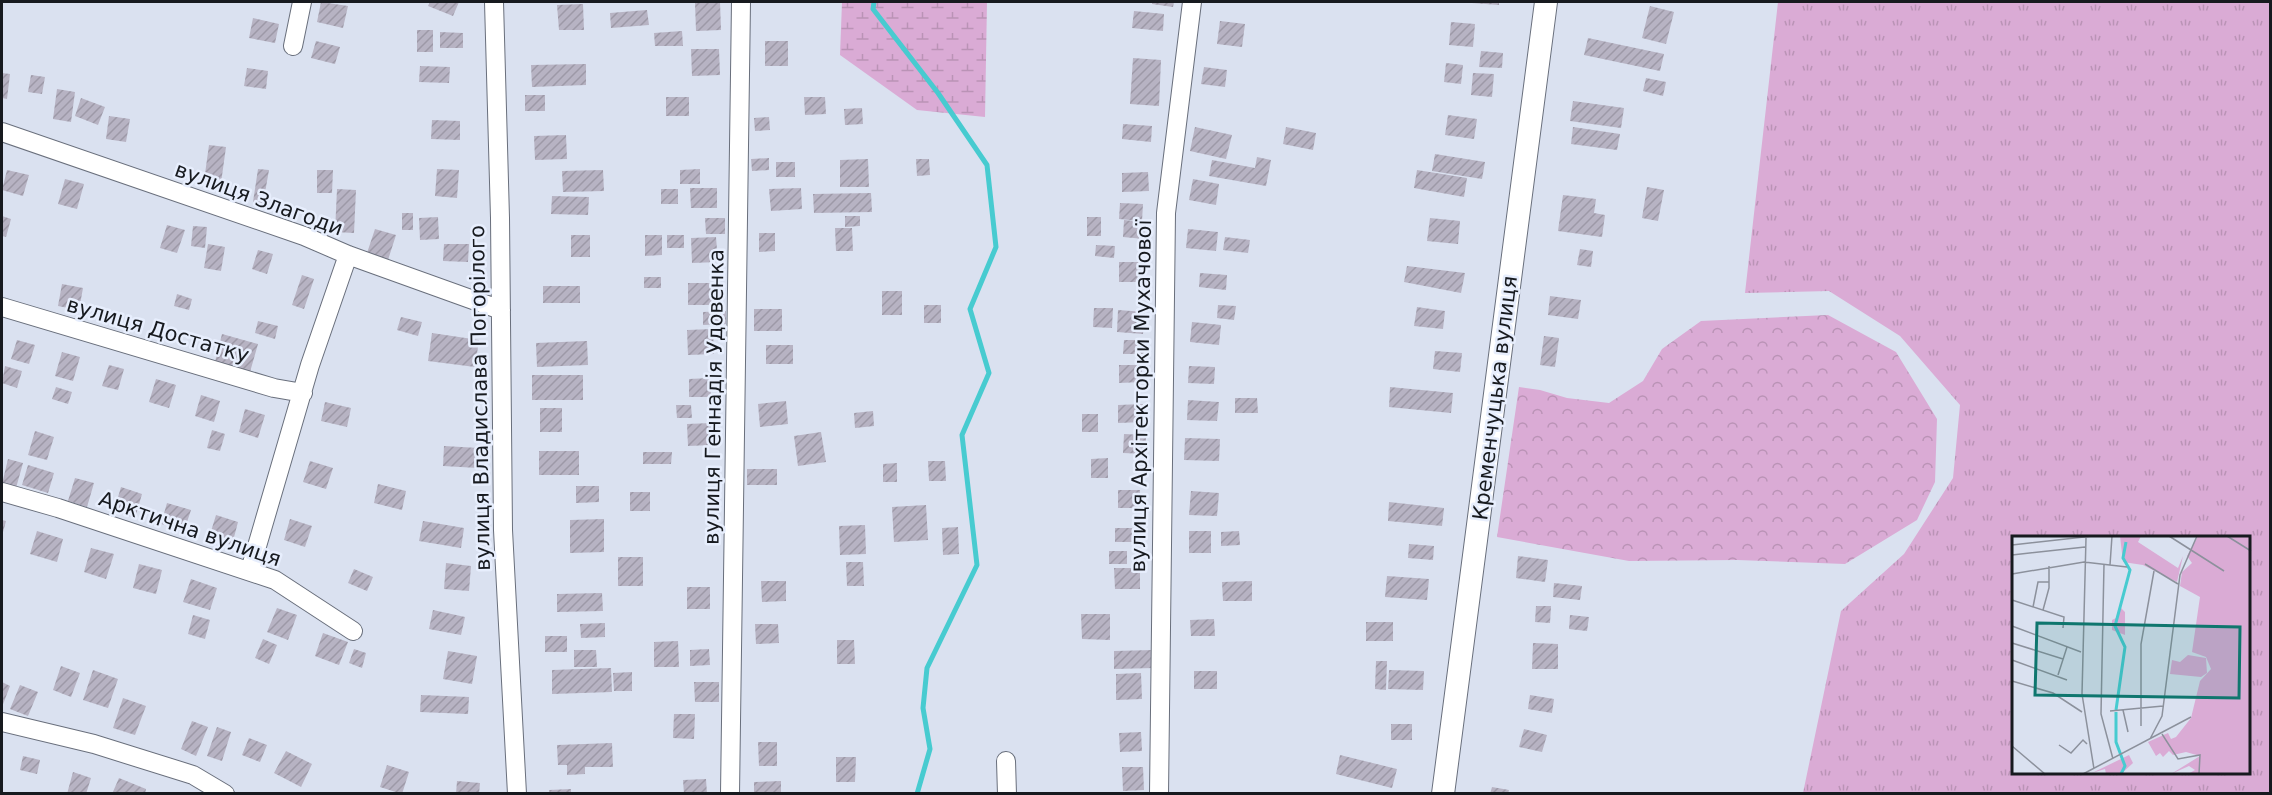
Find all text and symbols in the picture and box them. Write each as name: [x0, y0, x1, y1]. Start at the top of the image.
street label: вулиця Злагоди: [172, 157, 346, 241]
street label: вулиця Архітекторки Мухачової: [1126, 219, 1156, 573]
street label: вулиця Владислава Погорілого: [465, 225, 495, 571]
street label: вулиця Геннадія Удовенка: [699, 249, 729, 545]
street label: Кременчуцька вулиця: [1468, 274, 1522, 522]
street label: вулиця Достатку: [64, 292, 252, 368]
street label: Арктична вулиця: [96, 487, 284, 571]
inset map: [2012, 536, 2251, 774]

